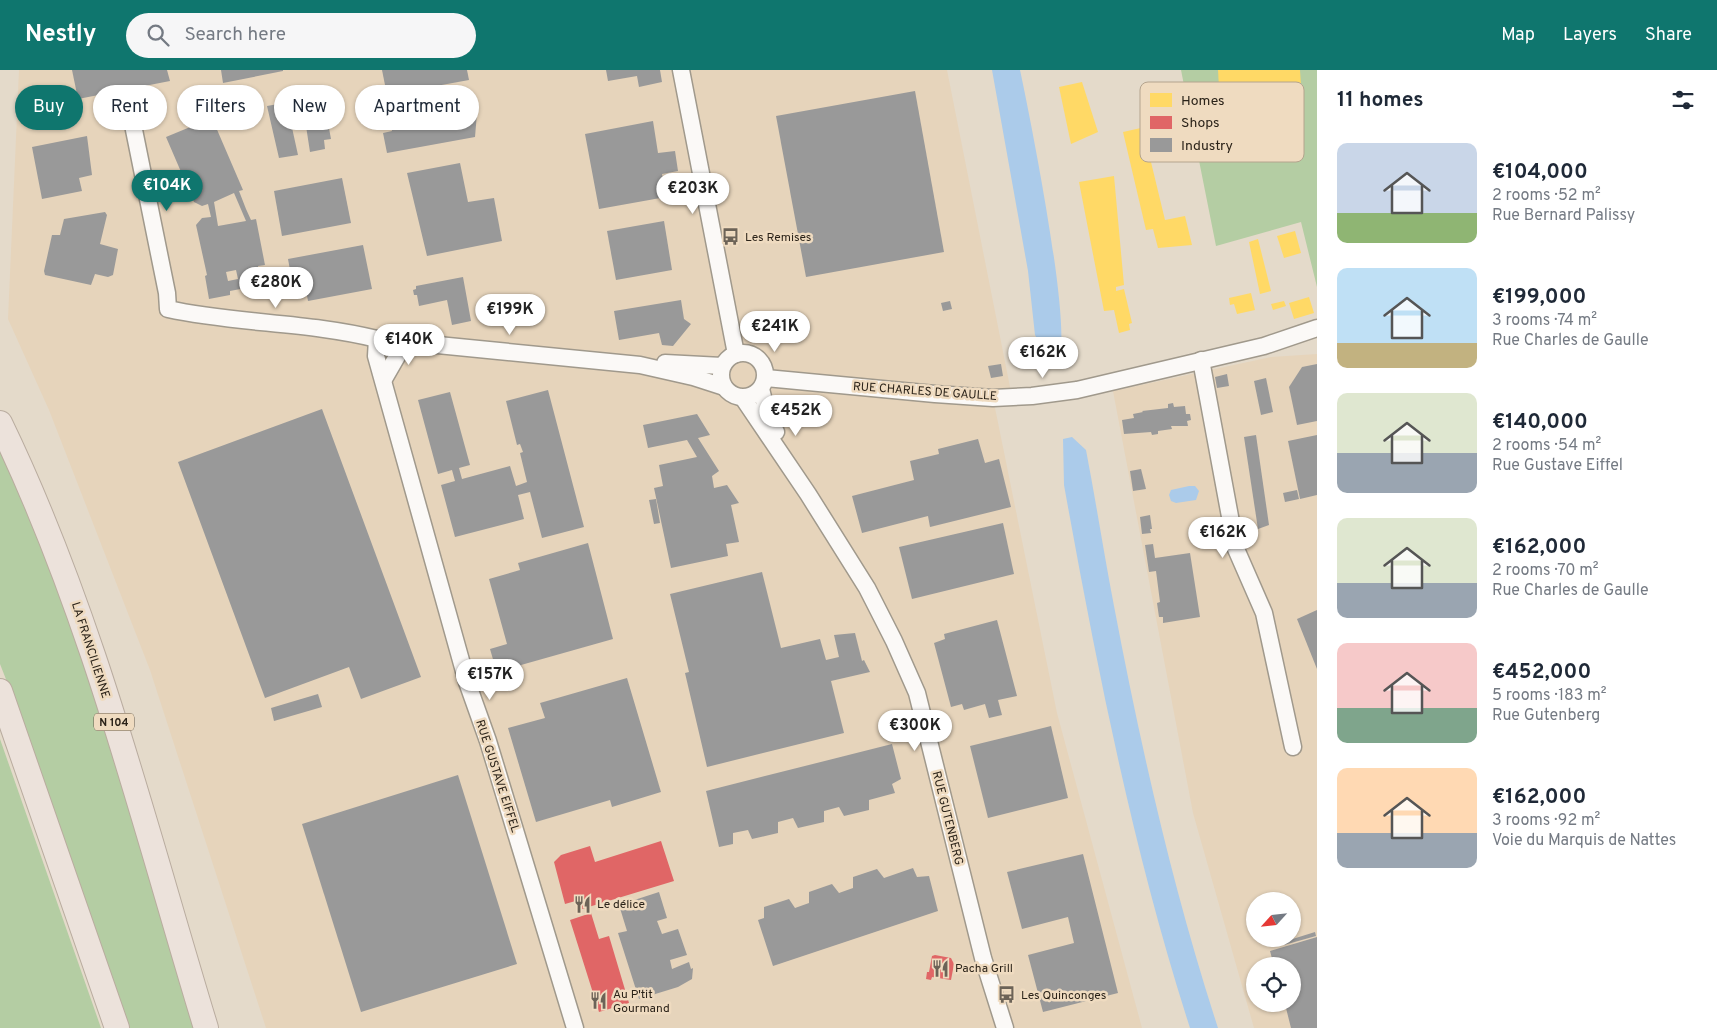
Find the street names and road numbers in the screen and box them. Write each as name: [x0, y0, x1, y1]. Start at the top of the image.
street label: RUE CHARLES DE GAULLE: [852, 379, 997, 405]
street label: LA FRANCILIENNE: [67, 600, 113, 701]
road number: N 104: [94, 714, 134, 730]
street label: RUE GUSTAVE EIFFEL: [471, 718, 523, 835]
street label: RUE GUTENBERG: [928, 770, 966, 867]

